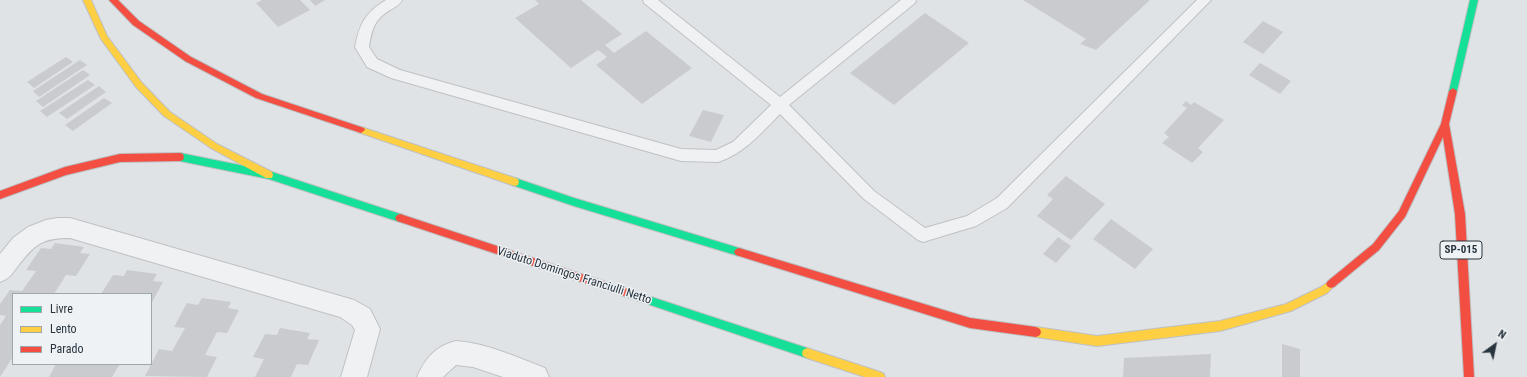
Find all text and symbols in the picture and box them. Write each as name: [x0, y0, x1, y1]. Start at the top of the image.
road number: SP-015: [1440, 241, 1482, 259]
street label: Viaduto Domingos Franciulli Netto: [495, 244, 653, 308]
legend: [12, 293, 152, 365]
text: Livre: [50, 302, 73, 316]
text: Lento: [50, 322, 77, 336]
north arrow: [1475, 325, 1515, 365]
text: N: [1495, 327, 1508, 342]
text: Parado: [50, 342, 83, 356]

